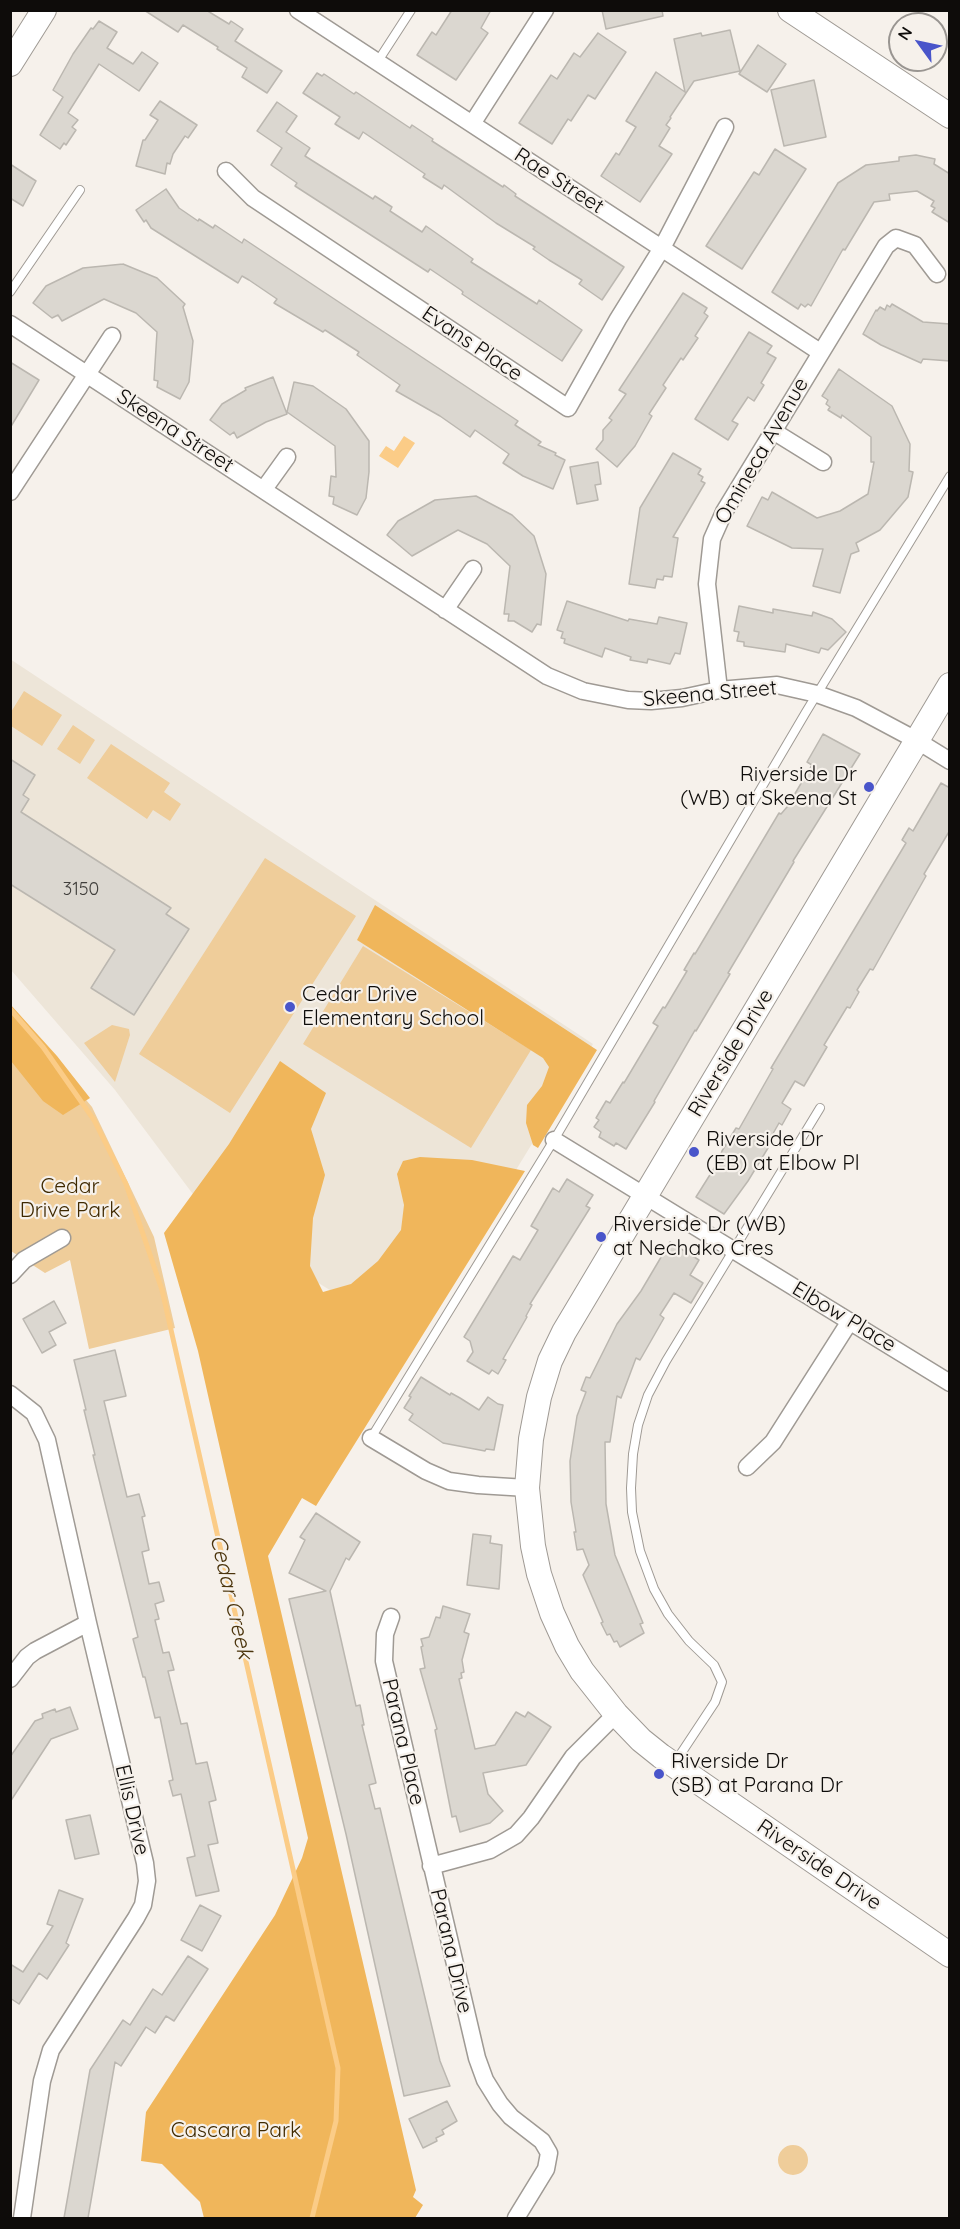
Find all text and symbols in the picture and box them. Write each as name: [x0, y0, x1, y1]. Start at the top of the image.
north arrow: [888, 12, 948, 72]
text: N: [893, 23, 916, 44]
street label: Rae Street: [509, 143, 609, 219]
street label: Evans Place: [417, 301, 527, 387]
street label: Omineca Avenue: [710, 373, 814, 529]
street label: Skeena Street: [112, 384, 238, 478]
street label: Skeena Street: [642, 676, 778, 712]
place label: Riverside Dr (WB) at Skeena St: [680, 762, 857, 812]
marker: Riverside Dr (WB) at Skeena St: [862, 780, 876, 794]
house number: 3150: [63, 879, 99, 901]
place label: Cedar Drive Elementary School: [302, 982, 484, 1032]
street label: Riverside Drive: [683, 984, 779, 1122]
marker: Cedar Drive Elementary School: [283, 1000, 297, 1014]
place label: Riverside Dr (EB) at Elbow Pl: [706, 1127, 860, 1177]
marker: Riverside Dr (EB) at Elbow Pl: [687, 1145, 701, 1159]
park label: Cedar Drive Park: [20, 1174, 120, 1224]
place label: Riverside Dr (WB) at Nechako Cres: [613, 1212, 786, 1262]
marker: Riverside Dr (WB) at Nechako Cres: [594, 1230, 608, 1244]
street label: Elbow Place: [788, 1276, 900, 1358]
water label: Cedar Creek: [204, 1532, 258, 1662]
street label: Parana Place: [376, 1676, 430, 1808]
place label: Riverside Dr (SB) at Parana Dr: [671, 1749, 843, 1799]
street label: Ellis Drive: [109, 1762, 155, 1858]
marker: Riverside Dr (SB) at Parana Dr: [652, 1767, 666, 1781]
street label: Riverside Drive: [752, 1814, 886, 1916]
street label: Parana Drive: [424, 1886, 478, 2016]
park label: Cascara Park: [171, 2118, 301, 2144]

